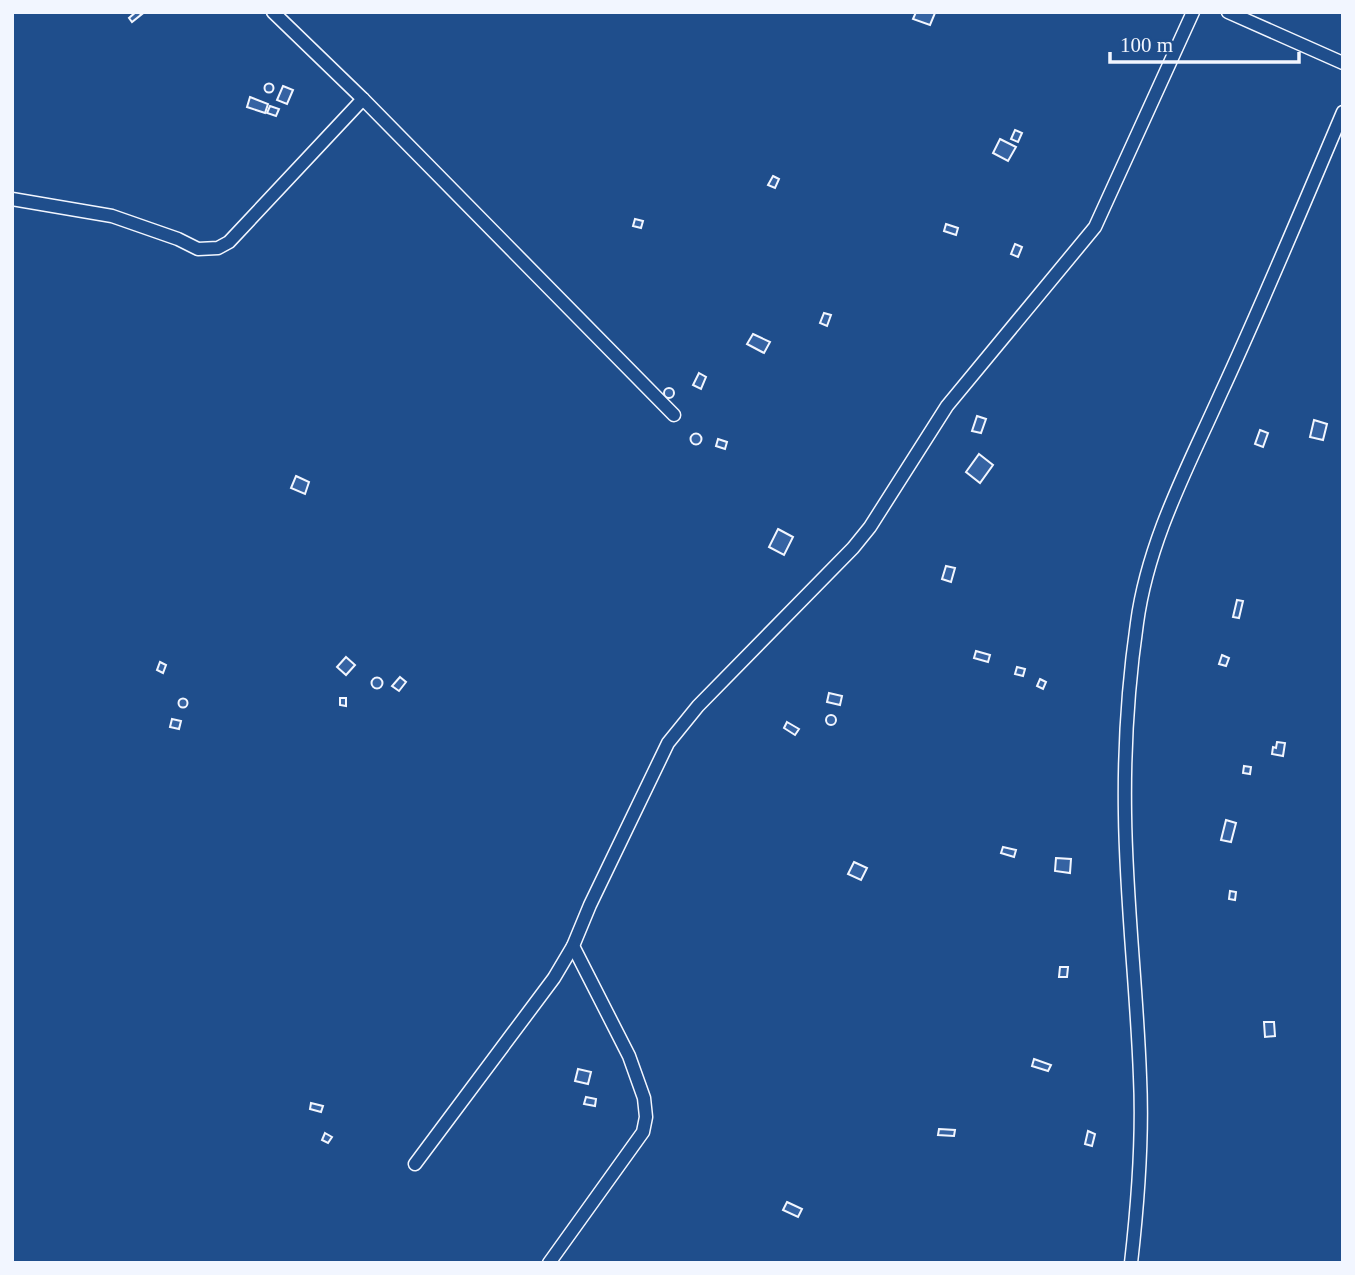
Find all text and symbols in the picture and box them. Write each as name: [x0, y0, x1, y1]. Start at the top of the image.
scale bar: [1110, 21, 1299, 65]
text: 100 m: [1120, 33, 1173, 57]

